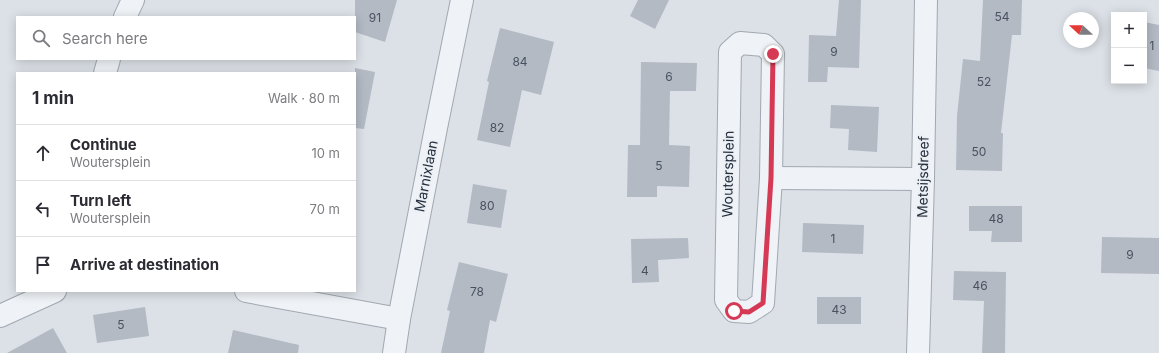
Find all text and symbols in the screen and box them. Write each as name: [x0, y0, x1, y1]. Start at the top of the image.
house number: 54: [994, 9, 1010, 24]
house number: 91: [369, 10, 381, 25]
north arrow: [1063, 12, 1099, 48]
map controls: [1111, 12, 1147, 84]
button: +: [1111, 12, 1147, 48]
search box: [16, 16, 356, 60]
icon: search: [30, 27, 52, 49]
text: Search here: [62, 29, 148, 48]
house number: 1: [1150, 38, 1154, 53]
house number: 9: [830, 44, 838, 59]
route end: [764, 45, 782, 63]
button: −: [1111, 48, 1147, 84]
house number: 84: [512, 54, 528, 69]
house number: 6: [665, 69, 673, 84]
house number: 52: [977, 74, 991, 89]
text: 1 min: [32, 88, 74, 108]
text: Walk · 80 m: [268, 90, 340, 106]
house number: 82: [490, 120, 504, 135]
street label: Woutersplein: [718, 130, 737, 218]
text: Continue: [70, 135, 137, 154]
street label: Metsijsdreef: [913, 136, 932, 218]
street label: Marnixlaan: [410, 139, 441, 213]
icon: ahead: [32, 142, 54, 164]
house number: 50: [972, 144, 986, 159]
text: 10 m: [311, 145, 340, 161]
text: Woutersplein: [70, 154, 151, 170]
house number: 5: [655, 158, 663, 173]
text: Turn left: [70, 191, 131, 210]
icon: left: [32, 198, 54, 220]
house number: 80: [480, 198, 495, 213]
text: 70 m: [310, 201, 340, 217]
text: Woutersplein: [70, 210, 151, 226]
house number: 48: [988, 211, 1004, 226]
house number: 1: [831, 231, 835, 246]
house number: 9: [1126, 247, 1134, 262]
icon: arrive: [32, 254, 54, 276]
text: Arrive at destination: [70, 255, 219, 274]
house number: 4: [641, 263, 649, 278]
house number: 46: [972, 278, 988, 293]
house number: 78: [470, 284, 484, 299]
route start: [725, 302, 743, 320]
house number: 43: [831, 302, 847, 317]
house number: 5: [117, 317, 125, 332]

